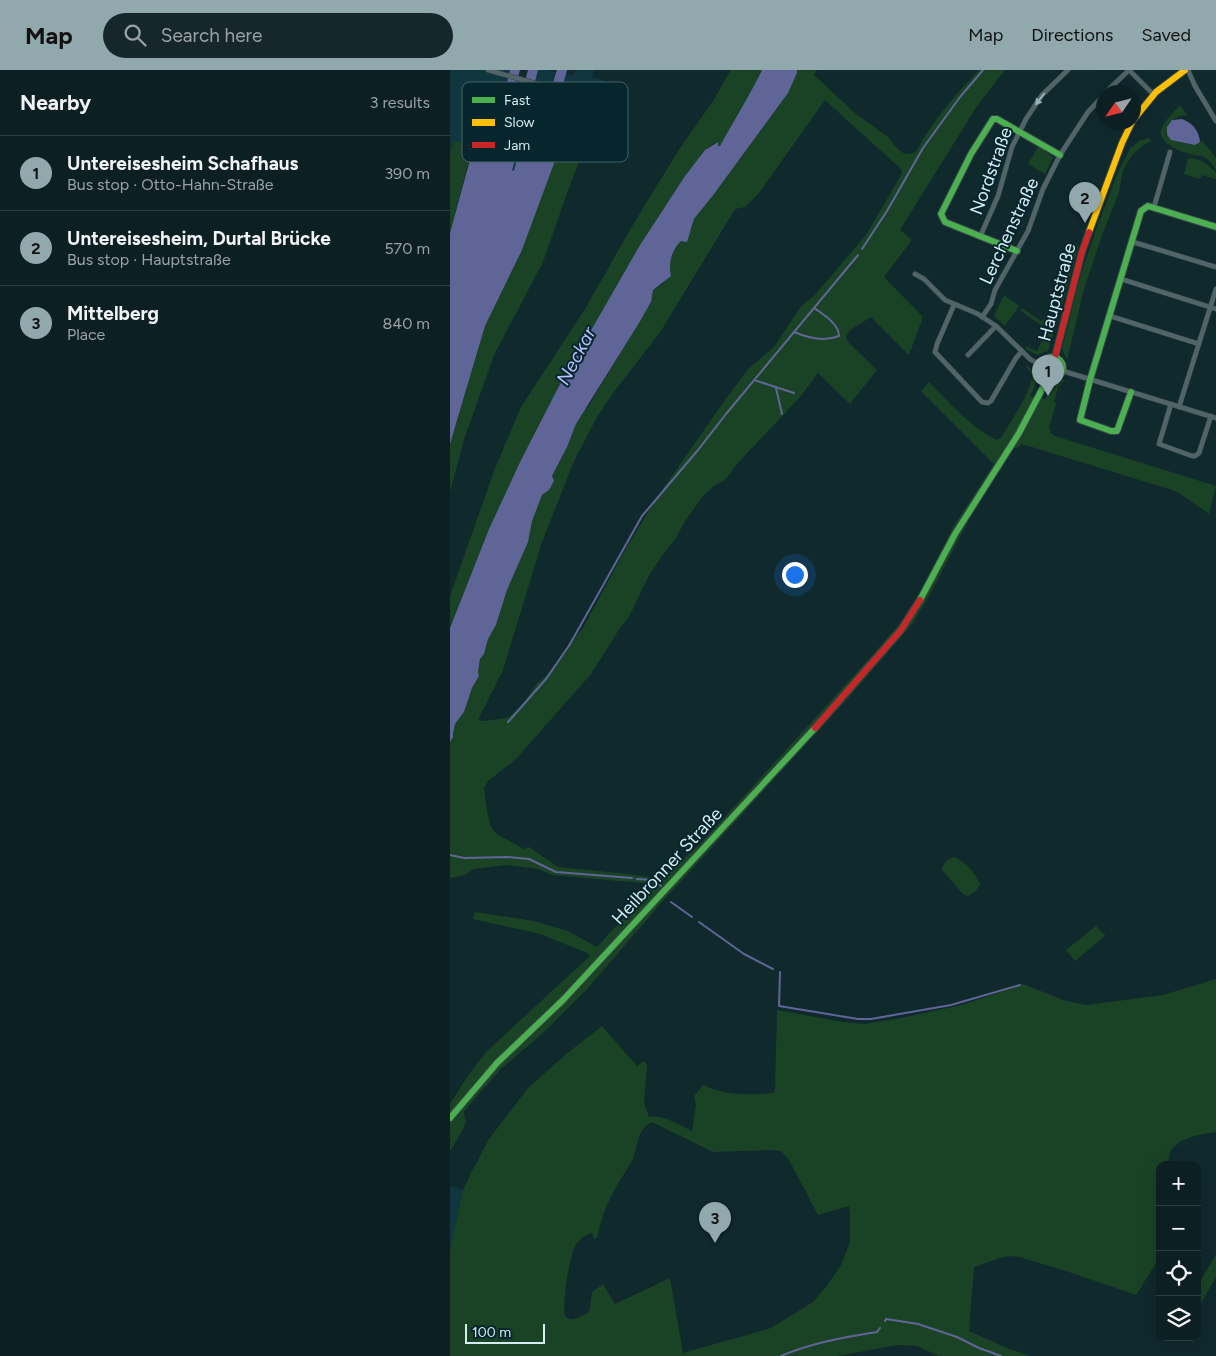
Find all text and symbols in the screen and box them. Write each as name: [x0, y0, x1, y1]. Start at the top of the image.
search box: [103, 13, 453, 58]
text: Map: [25, 21, 73, 50]
icon: search: [121, 21, 149, 49]
text: Search here: [161, 24, 262, 47]
text: Map: [968, 24, 1003, 46]
text: Directions: [1031, 24, 1113, 46]
text: Saved: [1141, 24, 1191, 46]
legend: [462, 82, 628, 162]
north arrow: [1096, 85, 1141, 130]
text: Nearby: [20, 90, 91, 115]
text: Fast: [504, 92, 530, 109]
one-way arrow: [1035, 92, 1046, 105]
text: 3 results: [370, 93, 430, 112]
text: Slow: [504, 114, 535, 131]
street label: Nordstraße: [965, 124, 1017, 218]
text: Jam: [504, 137, 530, 154]
text: Untereisesheim Schafhaus: [67, 152, 298, 175]
text: 1: [33, 164, 39, 183]
text: 390 m: [384, 164, 430, 183]
street label: Lerchenstraße: [975, 174, 1043, 288]
text: Bus stop · Otto-Hahn-Straße: [67, 175, 274, 194]
pin: 2: [1069, 182, 1101, 223]
text: Untereisesheim, Durtal Brücke: [67, 227, 331, 250]
text: 2: [31, 239, 41, 258]
text: 570 m: [384, 239, 430, 258]
street label: Hauptstraße: [1033, 240, 1081, 343]
text: Bus stop · Hauptstraße: [67, 250, 231, 269]
text: Mittelberg: [67, 302, 159, 325]
text: 3: [32, 314, 40, 333]
text: 840 m: [382, 314, 430, 333]
water label: Neckar: [551, 323, 601, 389]
text: Place: [67, 325, 105, 344]
pin: 1: [1032, 355, 1064, 396]
your location: [782, 562, 808, 588]
street label: Heilbronner Straße: [607, 803, 727, 929]
map controls: [1156, 1161, 1201, 1341]
button: +: [1156, 1161, 1201, 1206]
pin: 3: [699, 1202, 731, 1243]
button: −: [1156, 1206, 1201, 1251]
button: locate: [1156, 1251, 1201, 1296]
button: layers: [1156, 1296, 1201, 1341]
scale bar: [465, 1321, 545, 1344]
text: 100 m: [472, 1324, 511, 1341]

